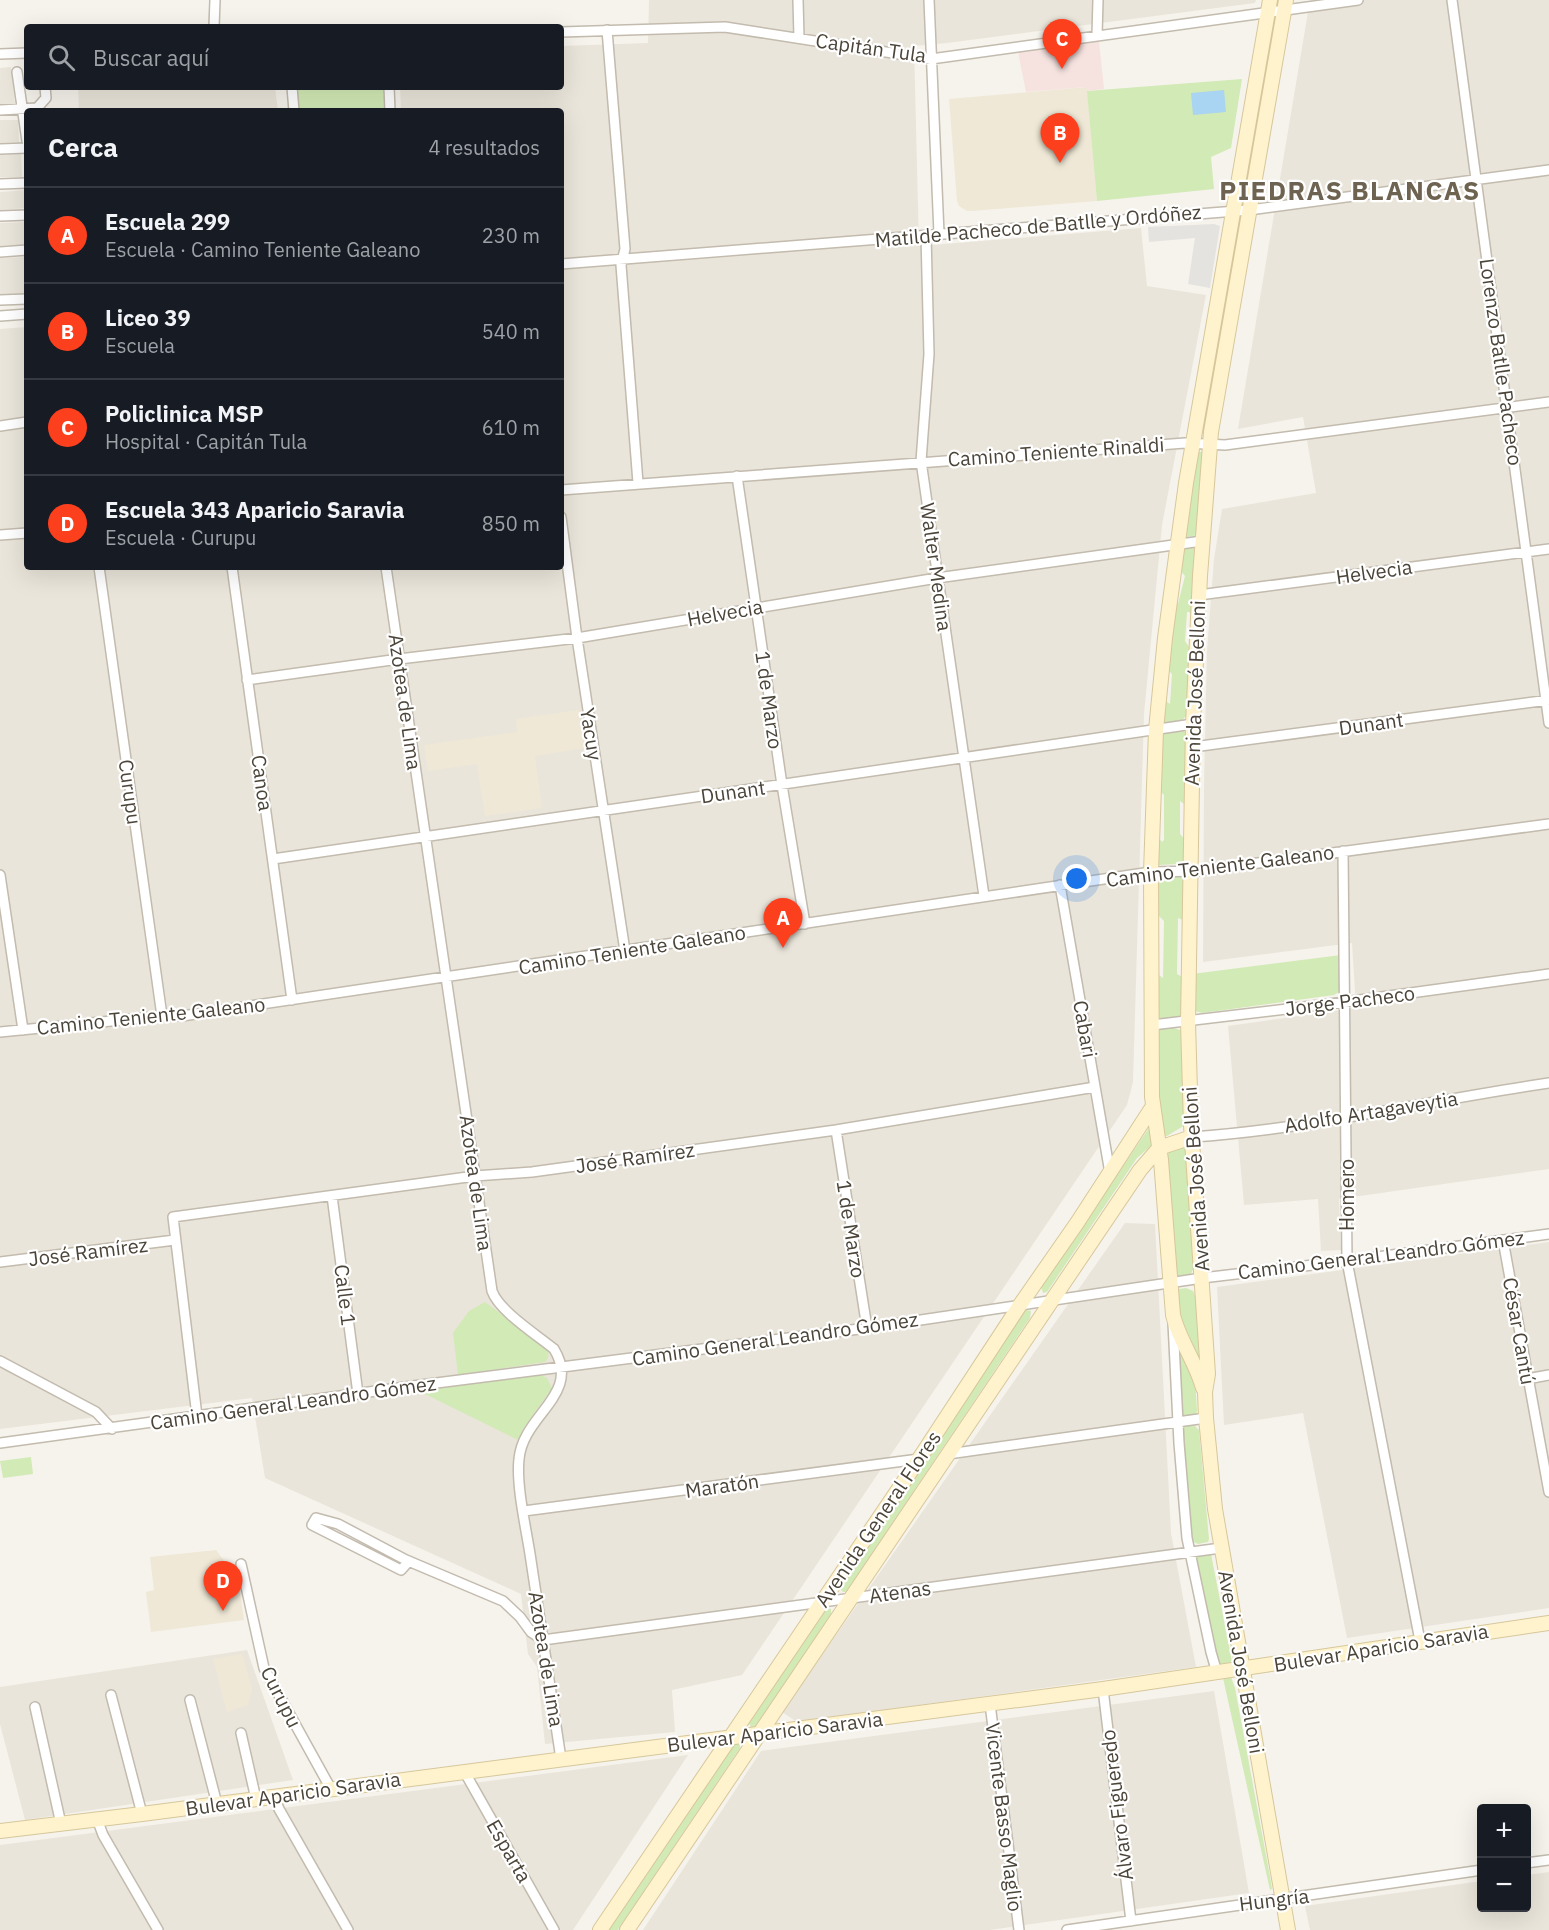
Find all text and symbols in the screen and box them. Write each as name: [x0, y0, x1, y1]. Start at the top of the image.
pin: C: [1042, 20, 1082, 69]
search box: [24, 24, 564, 90]
street label: Capitán Tula: [814, 26, 928, 69]
icon: search: [45, 41, 78, 74]
text: Buscar aquí: [93, 43, 209, 72]
pin: B: [1040, 114, 1080, 163]
text: Cerca: [48, 130, 118, 164]
text: 4 resultados: [428, 134, 540, 161]
district label: PIEDRAS BLANCAS: [1219, 173, 1481, 207]
street label: Matilde Pacheco de Batlle y Ordóñez: [874, 198, 1202, 253]
text: Escuela 299: [105, 207, 230, 236]
text: A: [61, 222, 74, 249]
text: 230 m: [482, 222, 540, 249]
text: Escuela · Camino Teniente Galeano: [105, 236, 420, 263]
street label: Lorenzo Batlle Pacheco: [1474, 257, 1529, 467]
text: Liceo 39: [105, 303, 191, 332]
text: B: [61, 318, 74, 345]
text: 540 m: [482, 318, 540, 345]
text: Escuela: [105, 332, 175, 359]
text: Policlinica MSP: [105, 399, 263, 428]
text: C: [61, 414, 74, 441]
text: 610 m: [482, 414, 540, 441]
text: Hospital · Capitán Tula: [105, 428, 307, 455]
street label: Camino Teniente Rinaldi: [947, 430, 1165, 473]
text: Escuela 343 Aparicio Saravia: [105, 495, 405, 524]
street label: Walter Medina: [914, 501, 959, 633]
text: D: [61, 510, 74, 537]
text: 850 m: [482, 510, 540, 537]
text: Escuela · Curupu: [105, 524, 256, 551]
street label: Helvecia: [1334, 553, 1414, 590]
street label: Helvecia: [685, 592, 765, 632]
street label: Avenida José Belloni: [1178, 600, 1211, 786]
street label: Azotea de Lima: [383, 632, 428, 772]
street label: 1 de Marzo: [749, 649, 790, 751]
street label: Yacuy: [574, 706, 609, 762]
street label: Dunant: [1337, 706, 1405, 741]
street label: Canoa: [245, 753, 280, 813]
street label: Curupu: [113, 758, 148, 826]
street label: Dunant: [699, 774, 767, 809]
street label: Camino Teniente Galeano: [1104, 838, 1336, 893]
your location: [1062, 864, 1091, 893]
pin: A: [764, 898, 802, 948]
street label: Camino Teniente Galeano: [516, 918, 747, 981]
street label: Jorge Pacheco: [1283, 979, 1416, 1022]
street label: Camino Teniente Galeano: [35, 990, 267, 1041]
street label: Cabari: [1067, 998, 1104, 1060]
street label: Adolfo Artagaveytia: [1282, 1084, 1460, 1139]
street label: Avenida José Belloni: [1176, 1085, 1215, 1273]
street label: Azotea de Lima: [454, 1113, 499, 1253]
street label: José Ramírez: [574, 1136, 696, 1179]
street label: Homero: [1333, 1159, 1360, 1231]
street label: 1 de Marzo: [830, 1178, 873, 1280]
street label: Camino General Leandro Gómez: [1236, 1224, 1526, 1285]
street label: José Ramírez: [27, 1231, 149, 1272]
street label: Calle 1: [328, 1263, 363, 1327]
street label: César Cantú: [1497, 1275, 1542, 1387]
street label: Camino General Leandro Gómez: [630, 1305, 920, 1372]
street label: Camino General Leandro Gómez: [148, 1369, 438, 1436]
street label: Avenida General Flores: [808, 1425, 947, 1612]
street label: Maratón: [683, 1467, 761, 1504]
pin: D: [204, 1562, 242, 1611]
street label: Avenida José Belloni: [1212, 1568, 1271, 1756]
street label: Atenas: [867, 1574, 933, 1609]
street label: Azotea de Lima: [522, 1589, 571, 1729]
street label: Bulevar Aparicio Saravia: [1272, 1617, 1491, 1678]
street label: Curupu: [255, 1661, 308, 1732]
street label: Bulevar Aparicio Saravia: [666, 1705, 885, 1758]
street label: Vicente Basso Maglio: [980, 1721, 1029, 1913]
street label: Álvaro Figueredo: [1094, 1728, 1139, 1882]
street label: Bulevar Aparicio Saravia: [184, 1765, 403, 1822]
map controls: [1477, 1804, 1531, 1912]
button: +: [1477, 1804, 1531, 1858]
street label: Esparta: [481, 1814, 538, 1888]
button: −: [1477, 1858, 1531, 1912]
street label: Hungría: [1237, 1882, 1311, 1917]

